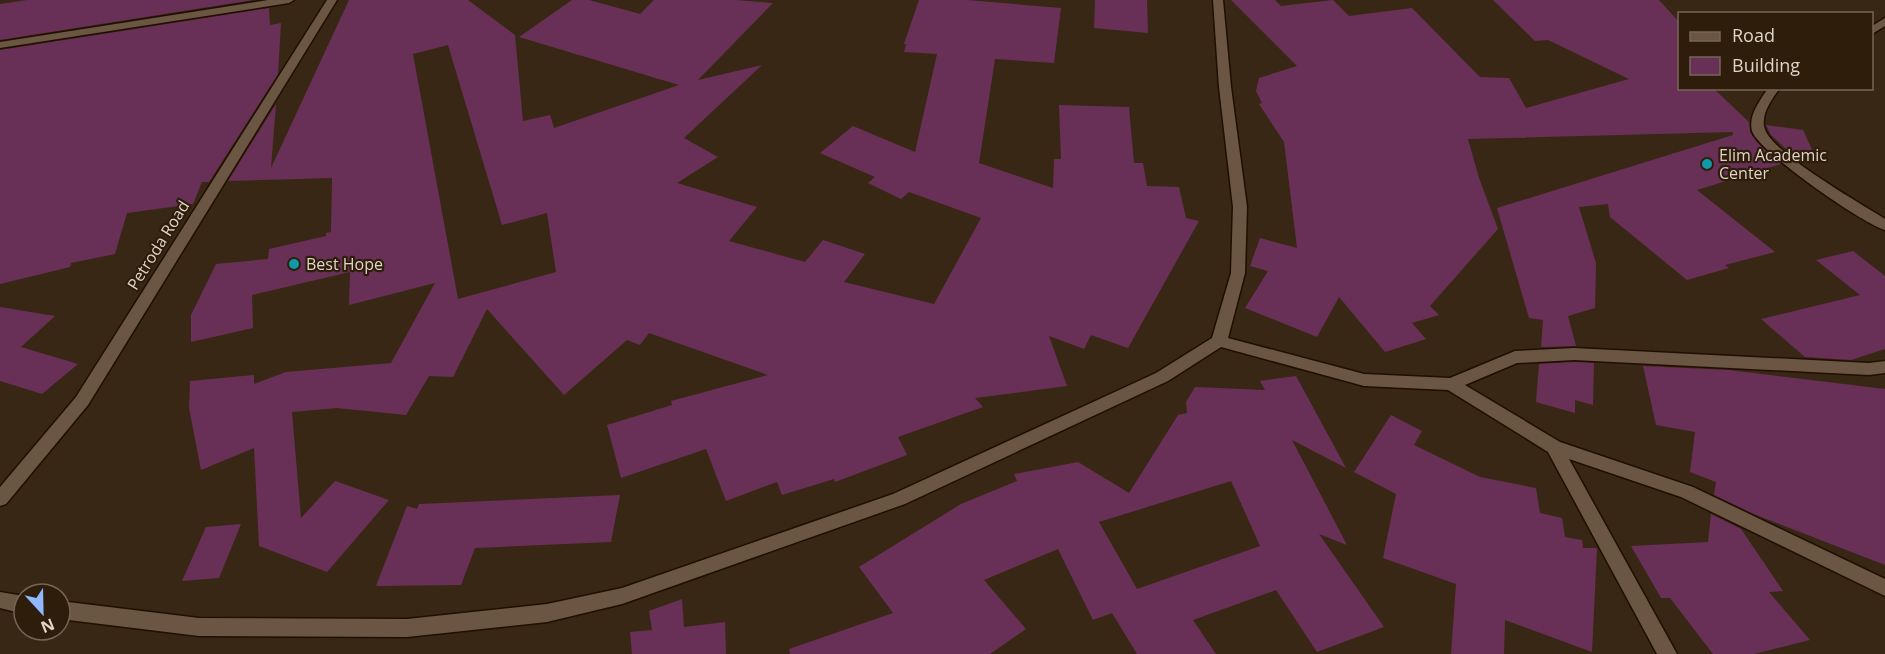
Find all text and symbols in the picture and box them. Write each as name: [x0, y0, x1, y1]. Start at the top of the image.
legend: [1678, 12, 1873, 90]
text: Road: [1732, 23, 1775, 47]
text: Building: [1732, 53, 1800, 77]
place label: Elim Academic Center: [1719, 144, 1827, 184]
marker: Elim Academic Center: [1700, 157, 1714, 171]
street label: Petroda Road: [122, 196, 194, 294]
place label: Best Hope: [306, 253, 383, 275]
marker: Best Hope: [287, 257, 301, 271]
north arrow: [12, 582, 72, 642]
text: N: [37, 613, 58, 639]

